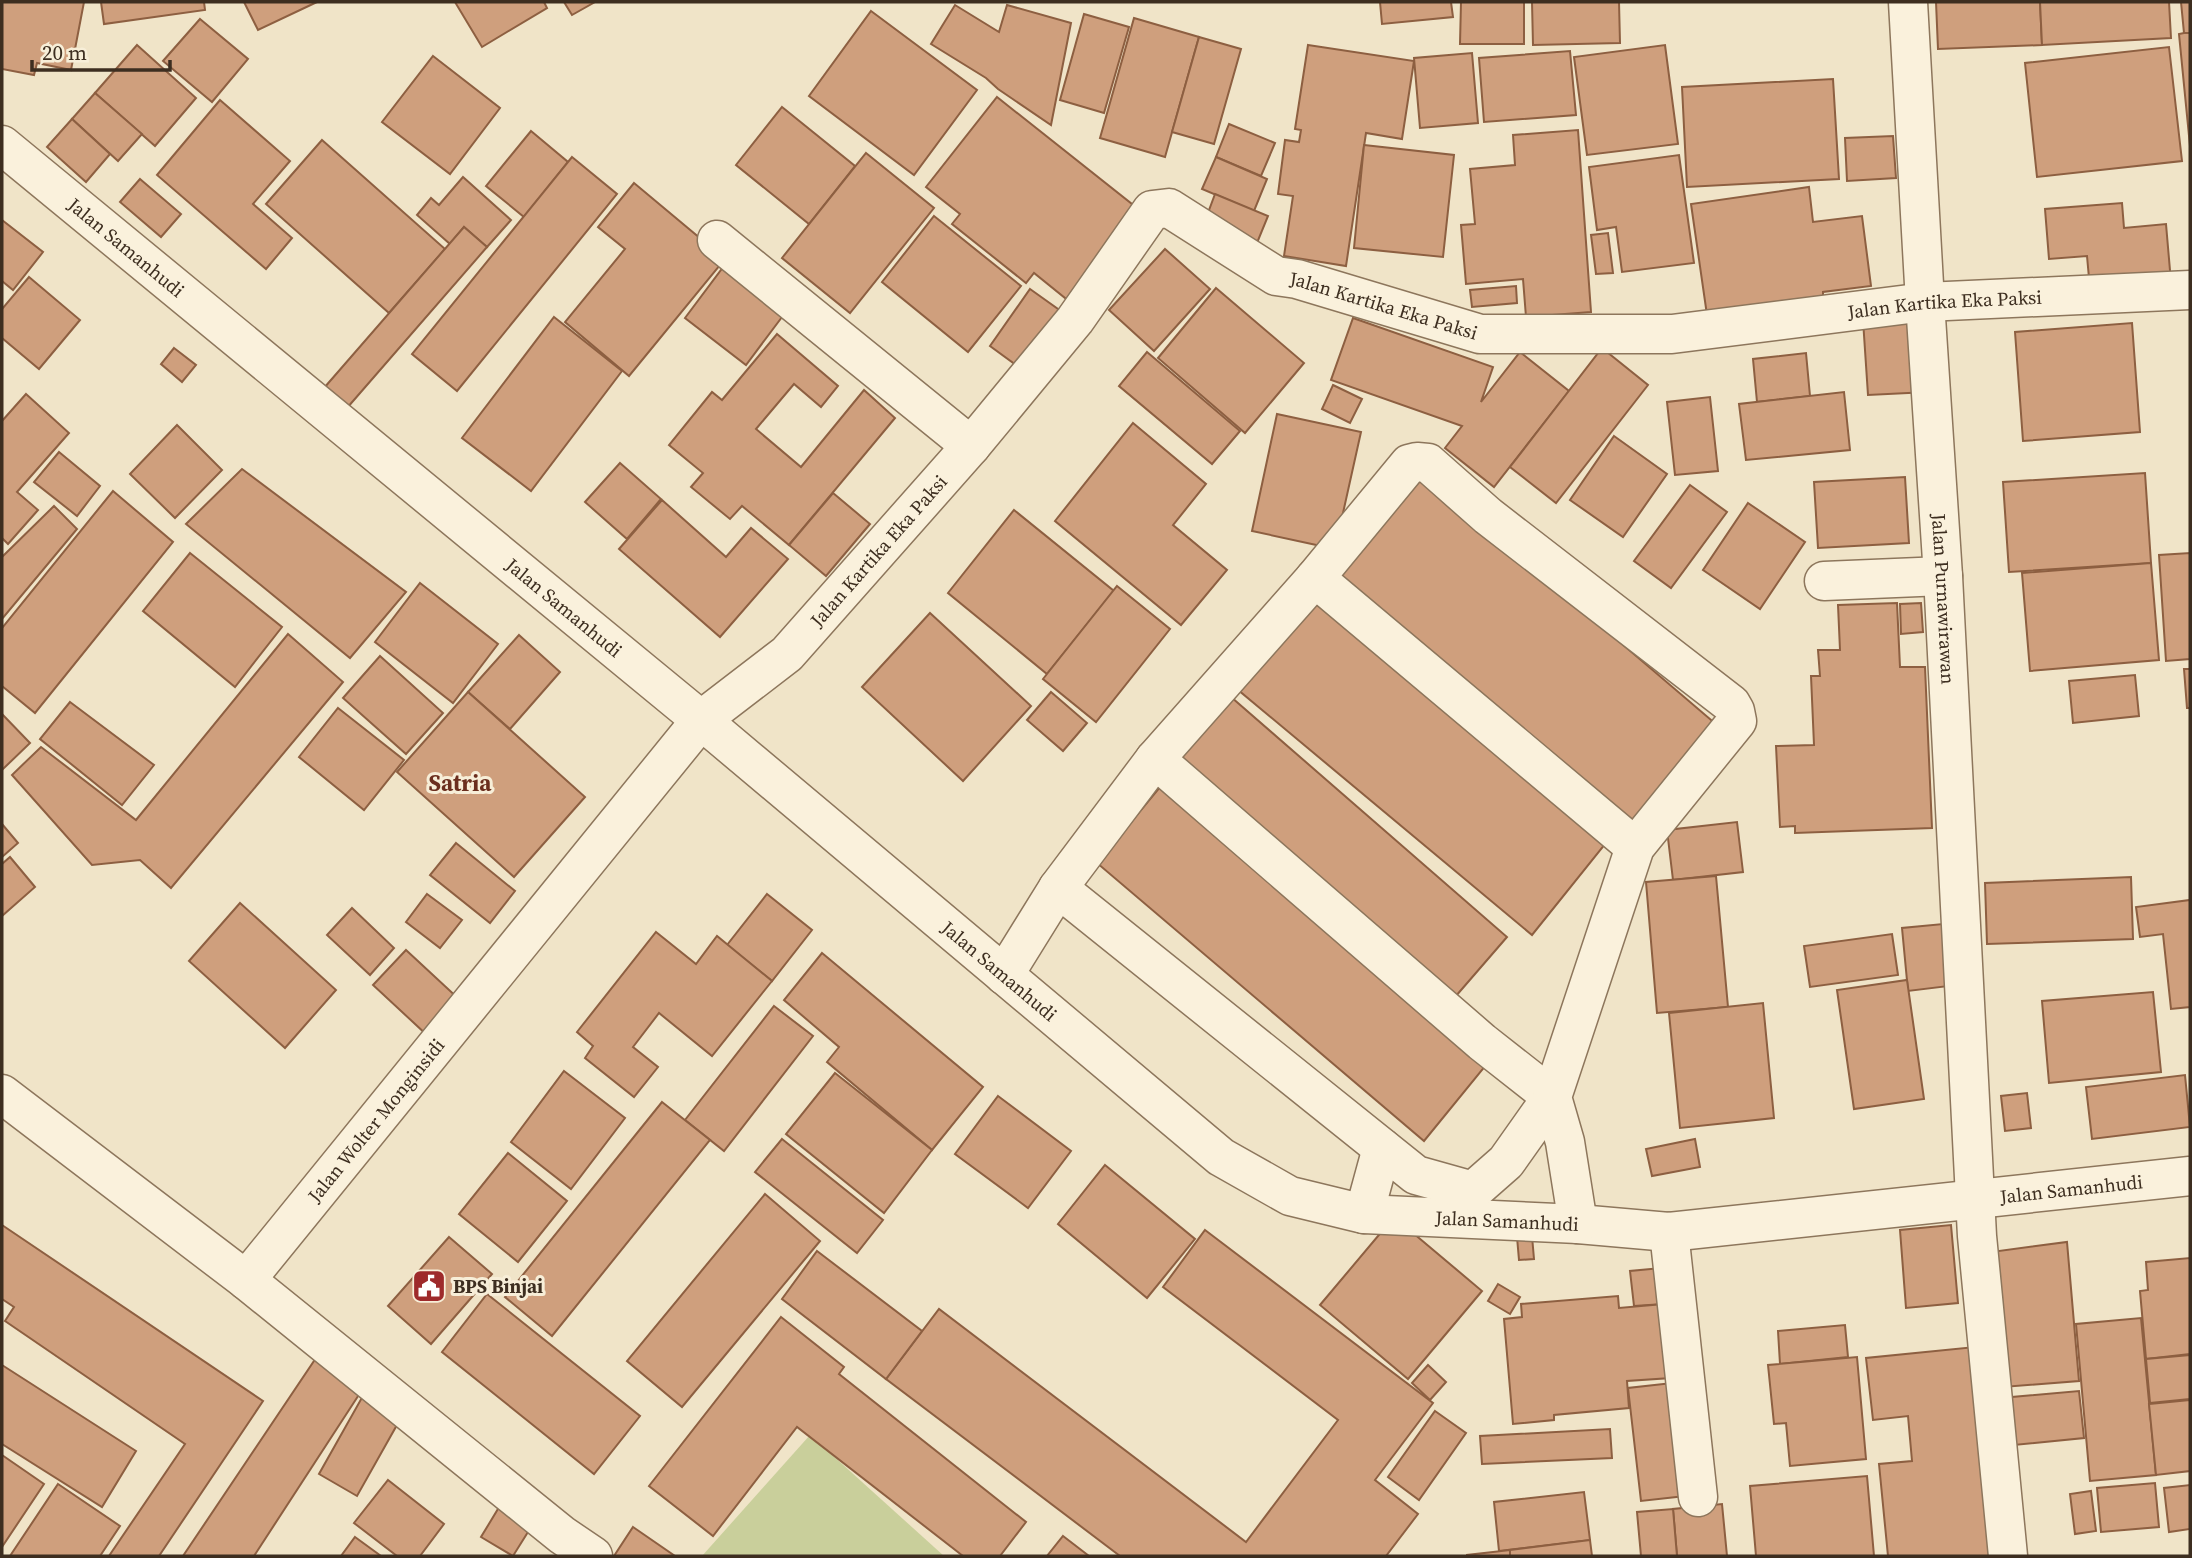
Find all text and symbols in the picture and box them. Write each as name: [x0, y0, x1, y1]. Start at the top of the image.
scale bar: [32, 28, 170, 72]
text: 20 m: [42, 38, 87, 67]
street label: Jalan Samanhudi: [62, 191, 190, 303]
street label: Jalan Kartika Eka Paksi: [1287, 265, 1481, 346]
street label: Jalan Kartika Eka Paksi: [1845, 284, 2043, 325]
street label: Jalan Kartika Eka Paksi: [803, 469, 953, 633]
street label: Jalan Purnawirawan: [1926, 512, 1962, 685]
street label: Jalan Samanhudi: [500, 551, 628, 663]
district label: Satria: [428, 767, 492, 799]
street label: Jalan Samanhudi: [935, 914, 1063, 1027]
street label: Jalan Wolter Monginsidi: [301, 1032, 451, 1208]
street label: Jalan Samanhudi: [1998, 1168, 2144, 1209]
street label: Jalan Samanhudi: [1434, 1204, 1580, 1237]
public building icon: BPS Binjai: [410, 1267, 448, 1305]
place label: BPS Binjai: [453, 1273, 543, 1299]

